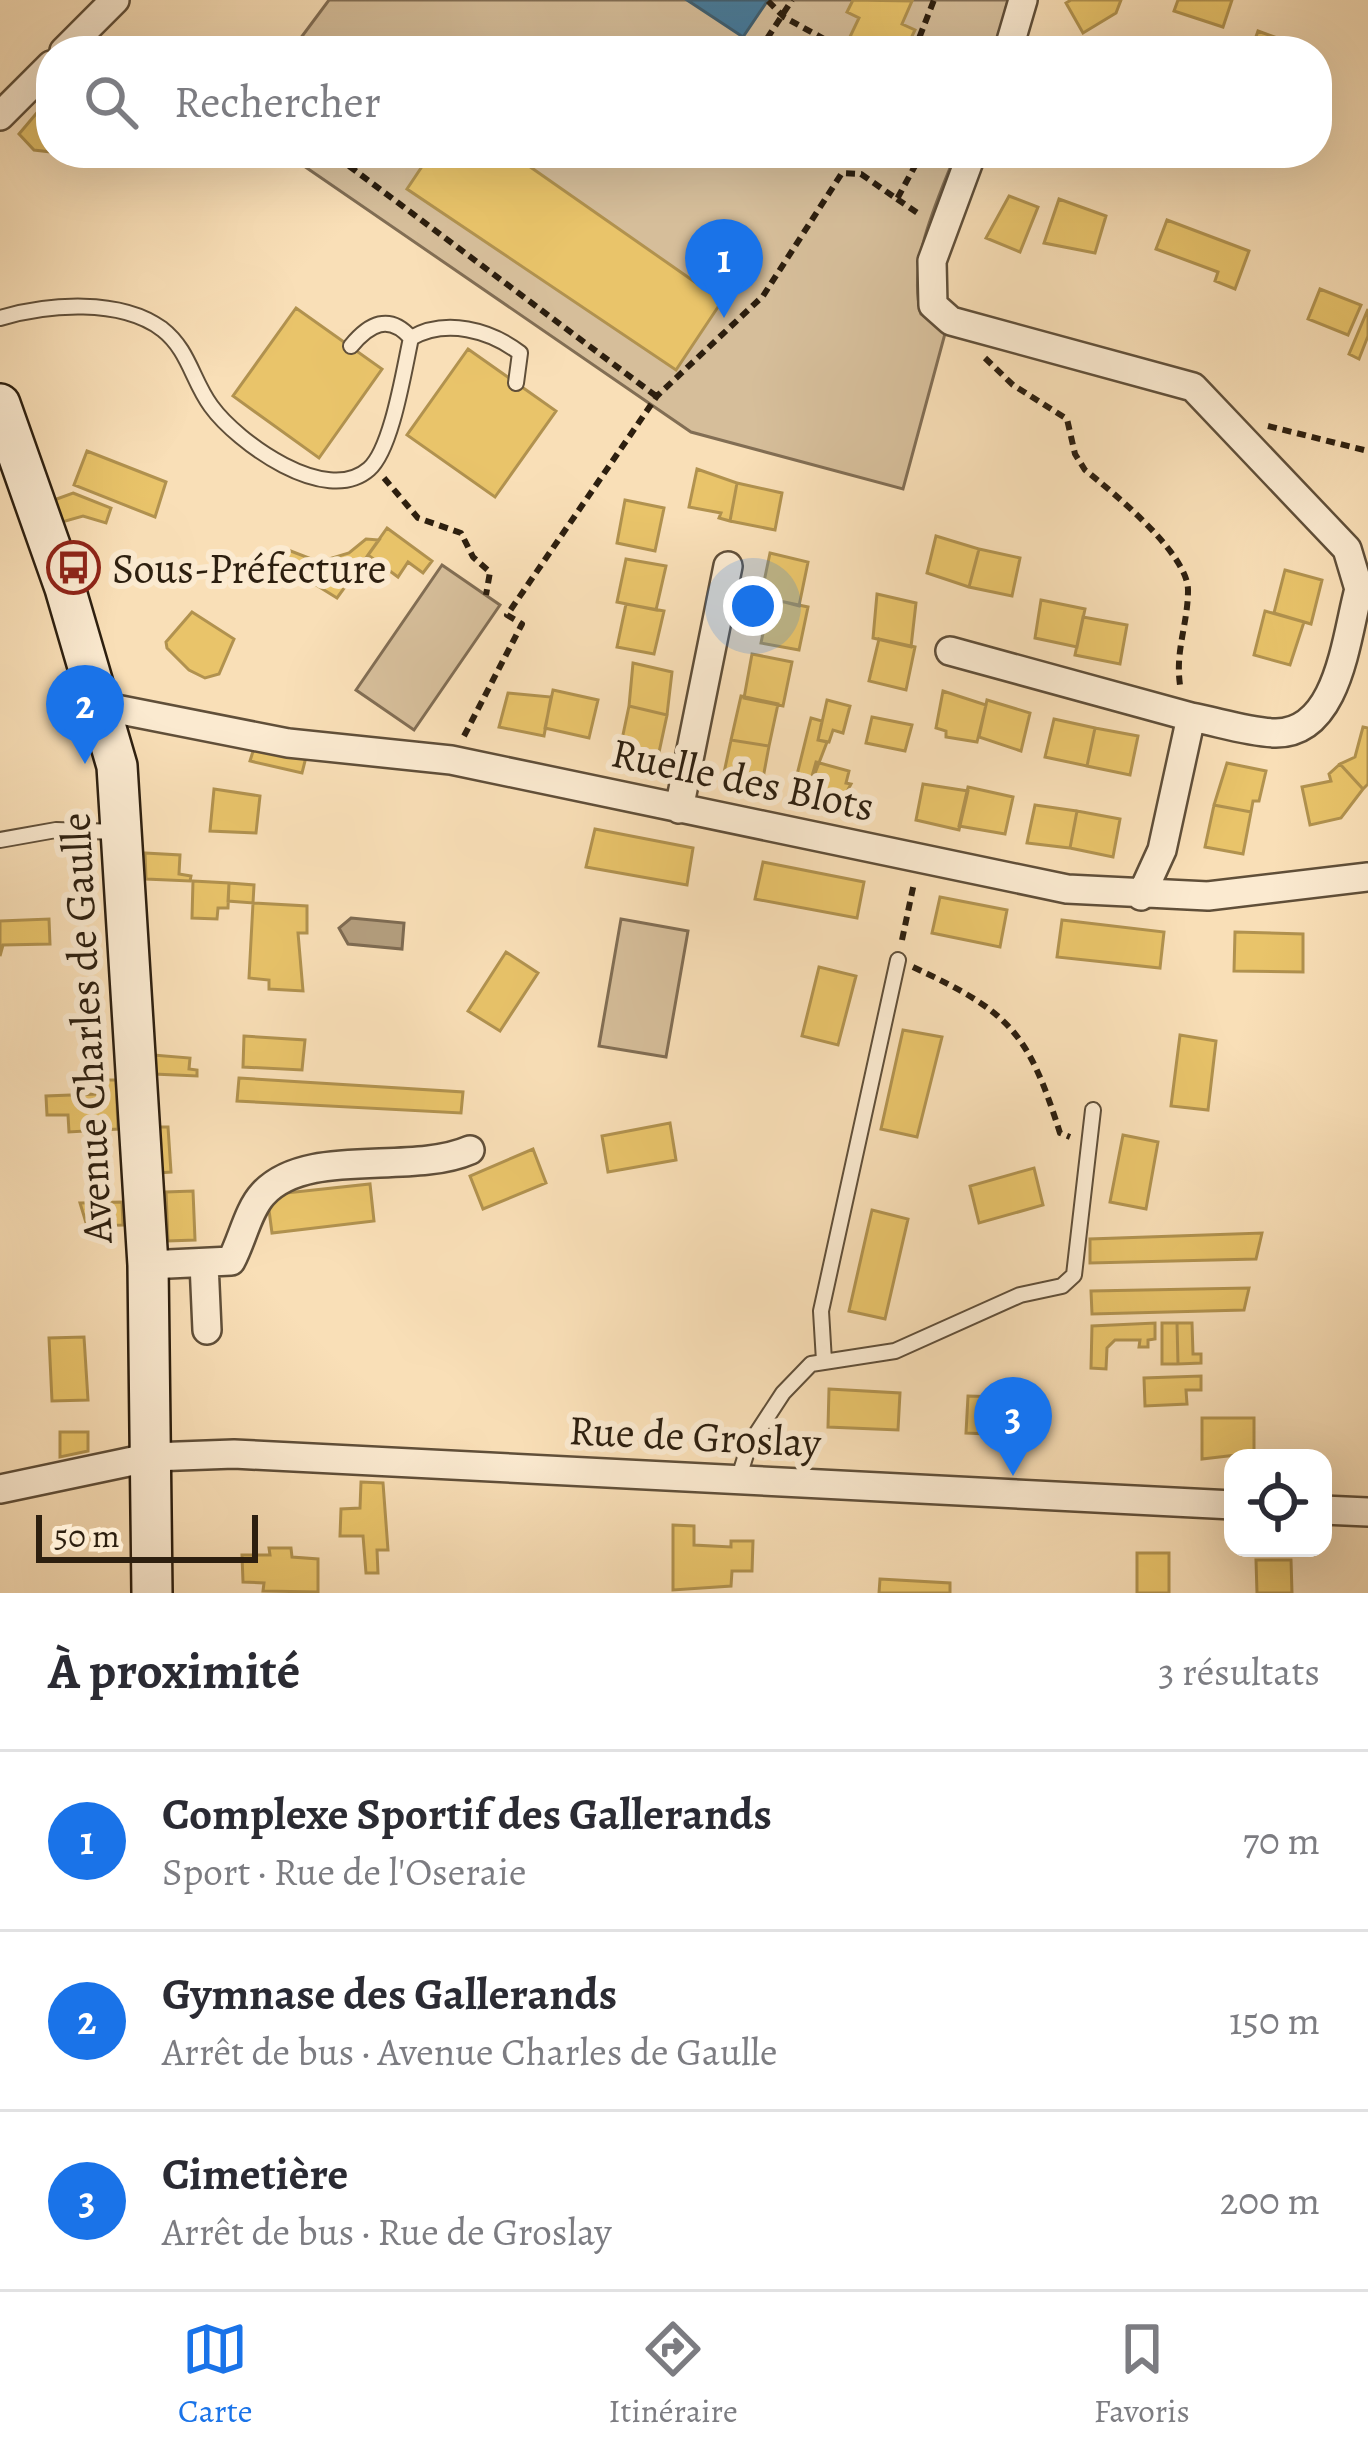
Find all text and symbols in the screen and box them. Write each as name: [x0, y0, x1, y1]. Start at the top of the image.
search box: [36, 36, 1332, 168]
icon: search: [78, 69, 144, 135]
text: Rechercher: [174, 71, 381, 133]
pin: 1: [685, 219, 763, 318]
bus stop icon: Sous-Préfecture: [45, 540, 101, 596]
place label: Sous-Préfecture: [112, 540, 387, 597]
your location: [723, 576, 783, 636]
pin: 2: [46, 665, 124, 764]
street label: Ruelle des Blots: [606, 723, 880, 835]
street label: Avenue Charles de Gaulle: [46, 811, 126, 1246]
pin: 3: [974, 1377, 1052, 1476]
street label: Rue de Groslay: [568, 1401, 824, 1471]
map controls: [1224, 1449, 1332, 1557]
button: locate: [1224, 1449, 1332, 1557]
scale bar: [36, 1509, 258, 1562]
text: 50 m: [54, 1513, 120, 1558]
text: À proximité: [48, 1636, 300, 1706]
text: 3 résultats: [1158, 1645, 1320, 1698]
text: Complexe Sportif des Gallerands: [162, 1783, 772, 1845]
text: 1: [80, 1814, 94, 1867]
text: 70 m: [1243, 1814, 1320, 1867]
text: Sport · Rue de l'Oseraie: [162, 1845, 526, 1898]
text: Gymnase des Gallerands: [162, 1963, 617, 2025]
text: 2: [78, 1994, 96, 2047]
text: 150 m: [1229, 1994, 1320, 2047]
text: Arrêt de bus · Avenue Charles de Gaulle: [162, 2025, 778, 2078]
text: Cimetière: [162, 2143, 348, 2205]
text: 3: [79, 2174, 95, 2227]
text: 200 m: [1220, 2174, 1320, 2227]
text: Arrêt de bus · Rue de Groslay: [162, 2205, 612, 2258]
tab: Carte: [178, 2316, 252, 2433]
tab: Itinéraire: [609, 2316, 738, 2433]
tab: Favoris: [1094, 2316, 1190, 2433]

